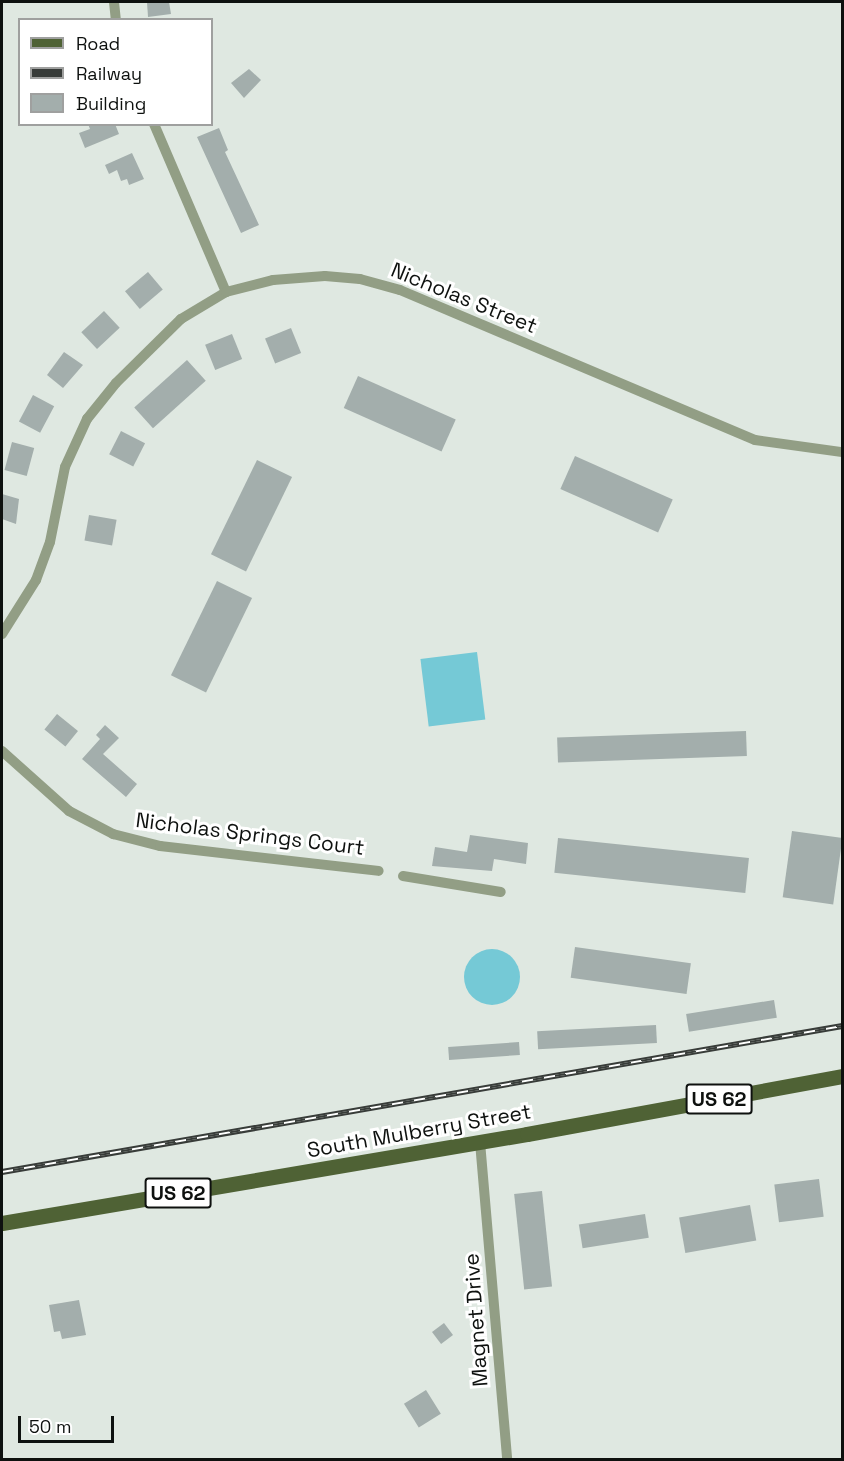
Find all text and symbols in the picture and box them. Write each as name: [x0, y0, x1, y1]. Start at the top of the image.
legend: [18, 18, 213, 126]
text: Road: [76, 32, 120, 55]
text: Railway: [76, 62, 142, 85]
text: Building: [76, 92, 146, 115]
street label: Nicholas Street: [387, 257, 541, 339]
street label: Nicholas Springs Court: [134, 807, 366, 861]
road number: US 62: [684, 1082, 754, 1116]
street label: South Mulberry Street: [305, 1099, 533, 1163]
road number: US 62: [144, 1176, 213, 1210]
street label: Magnet Drive: [459, 1252, 493, 1388]
scale bar: [21, 1404, 117, 1442]
text: 50 m: [29, 1415, 71, 1438]

